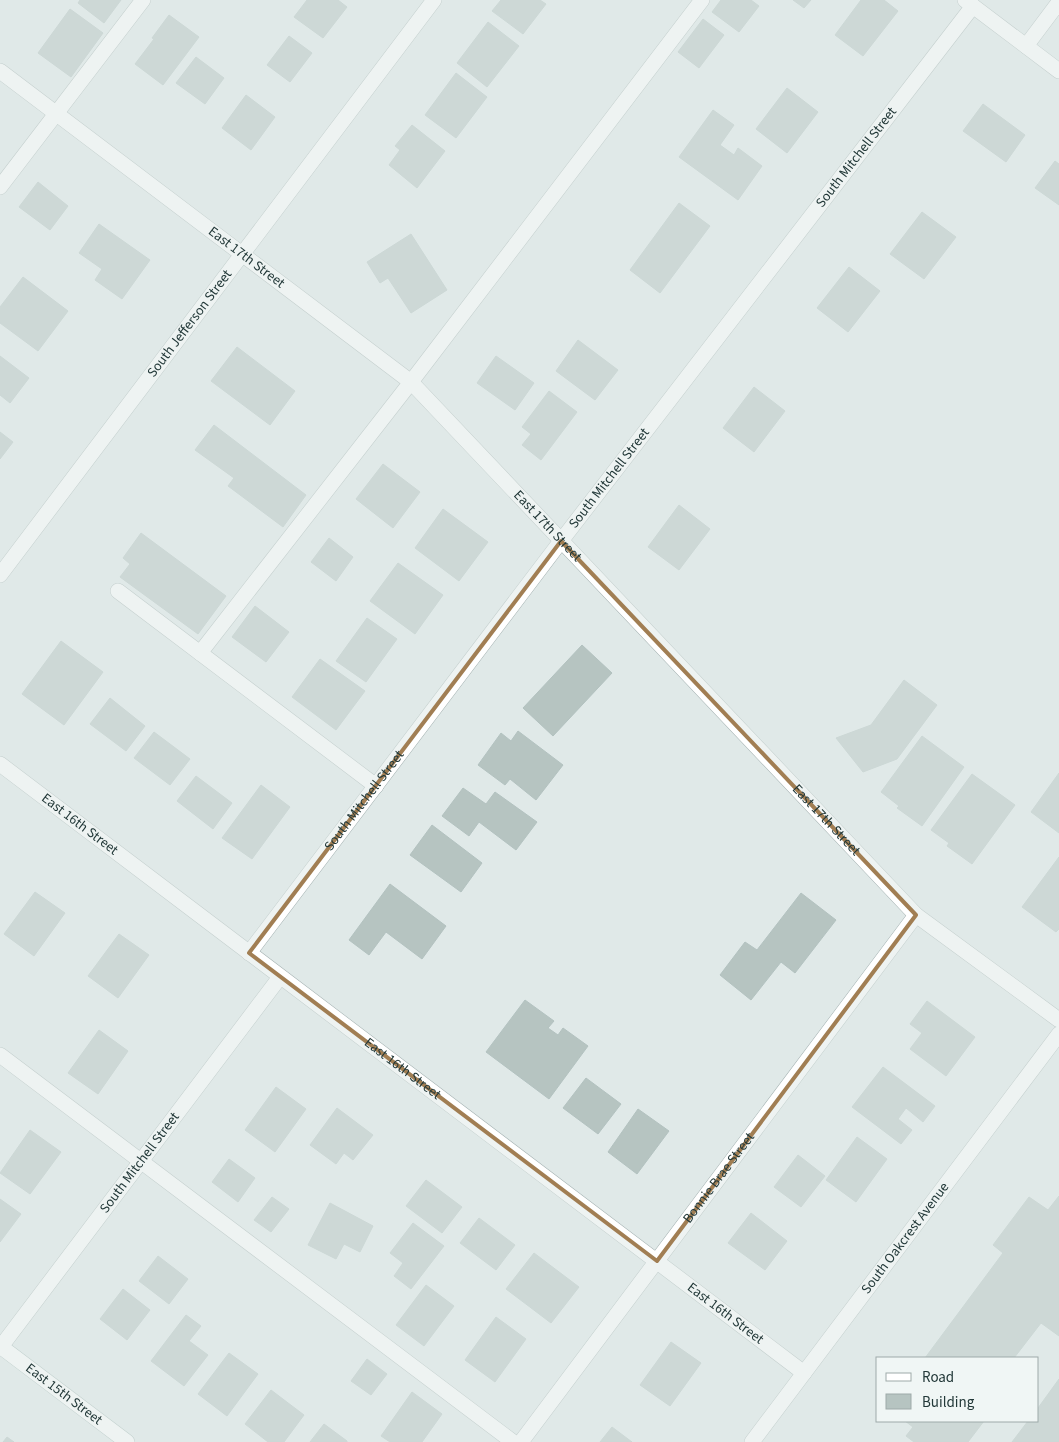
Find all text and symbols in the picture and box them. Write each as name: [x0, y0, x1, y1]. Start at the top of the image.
street label: South Mitchell Street: [811, 103, 902, 212]
street label: East 17th Street: [204, 222, 289, 293]
street label: South Jefferson Street: [143, 265, 237, 382]
street label: South Mitchell Street: [564, 424, 655, 533]
street label: East 17th Street: [509, 486, 587, 567]
street label: South Mitchell Street: [319, 746, 409, 855]
street label: East 17th Street: [787, 780, 865, 861]
street label: East 16th Street: [37, 789, 123, 860]
street label: East 16th Street: [360, 1033, 445, 1105]
street label: South Mitchell Street: [95, 1108, 185, 1218]
street label: Bonnie Brae Street: [678, 1128, 760, 1228]
street label: South Oakcrest Avenue: [857, 1178, 954, 1298]
street label: East 16th Street: [683, 1278, 768, 1349]
legend: [876, 1357, 1039, 1422]
street label: East 15th Street: [21, 1359, 107, 1430]
text: Road: [922, 1367, 954, 1388]
text: Building: [922, 1392, 975, 1413]

